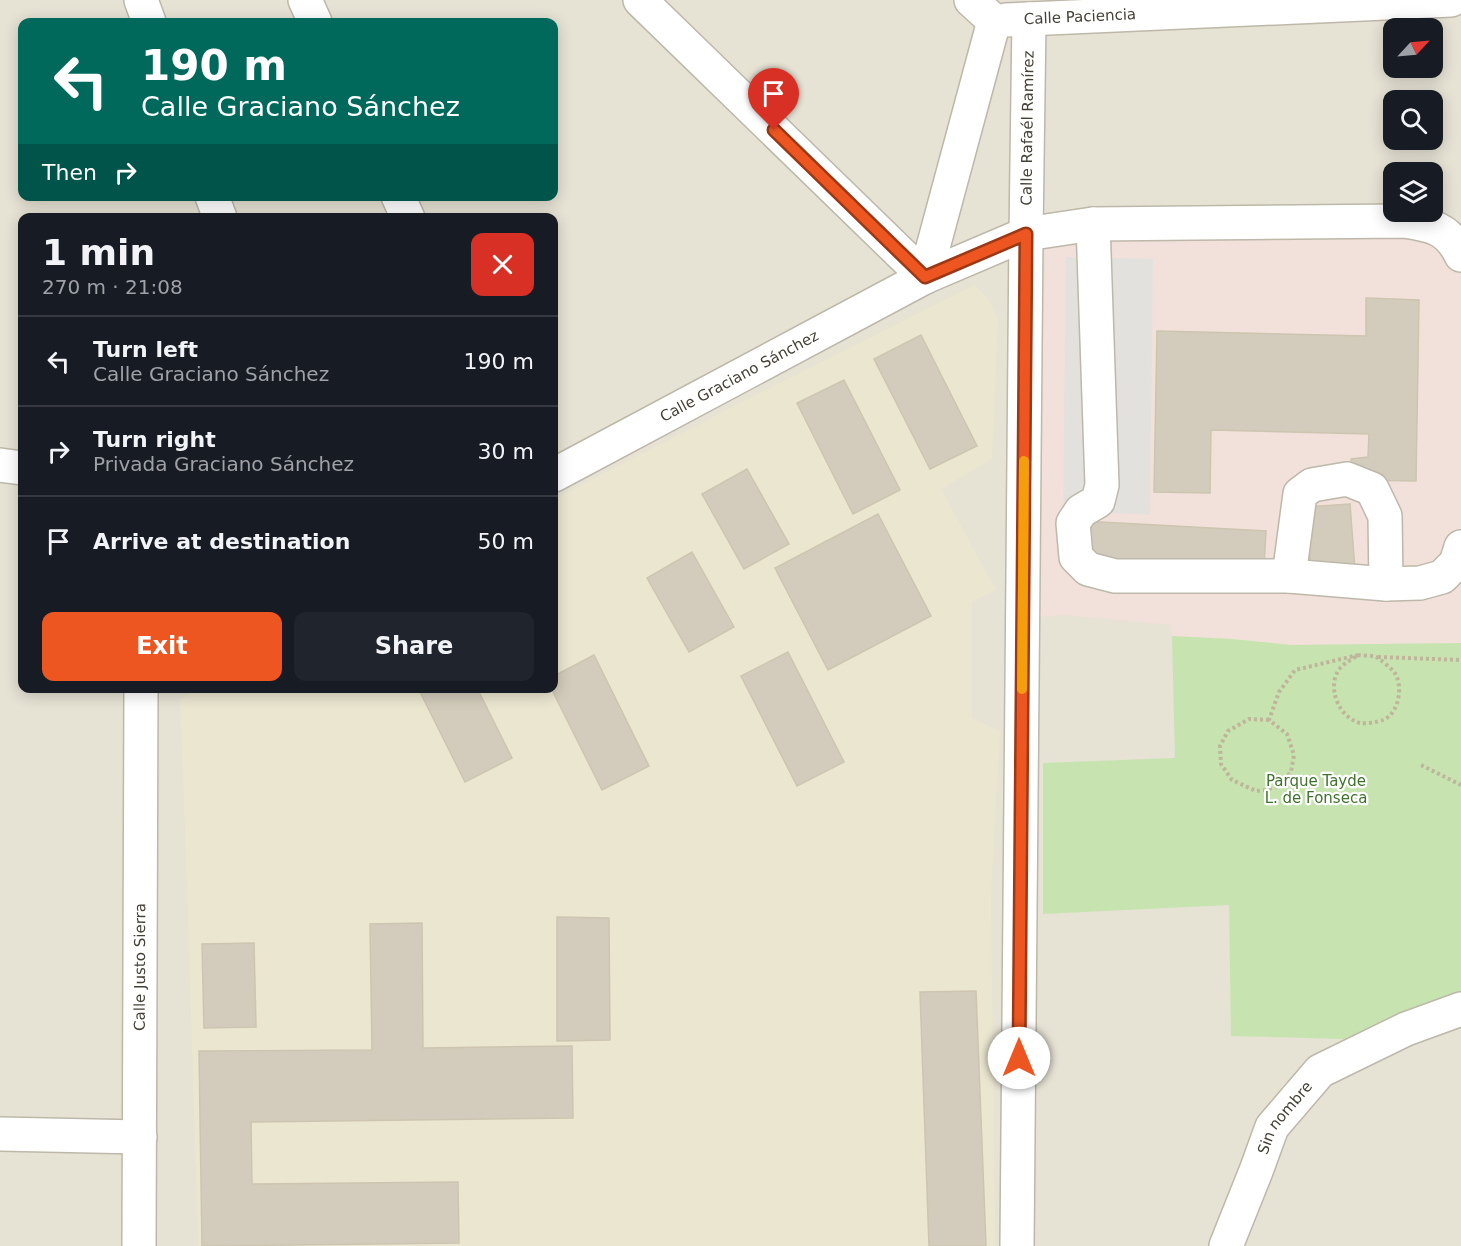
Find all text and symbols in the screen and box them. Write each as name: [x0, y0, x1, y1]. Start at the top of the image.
street label: Calle Paciencia: [1023, 5, 1136, 28]
north arrow: [1383, 18, 1443, 78]
map controls: [1383, 18, 1443, 222]
text: 190 m: [141, 41, 287, 90]
icon: left: [42, 42, 120, 120]
street label: Calle Rafaél Ramírez: [1017, 50, 1038, 206]
pin: [748, 68, 799, 130]
icon: arrive: [757, 77, 790, 110]
button: search: [1383, 90, 1443, 150]
text: Calle Graciano Sánchez: [141, 91, 460, 122]
icon: right: [109, 156, 142, 189]
text: Then: [42, 160, 97, 185]
button: layers: [1383, 162, 1443, 222]
text: 1 min: [42, 232, 155, 273]
button: close: [471, 233, 534, 296]
text: 270 m · 21:08: [42, 275, 183, 299]
street label: Calle Graciano Sánchez: [657, 326, 822, 426]
text: Turn left: [93, 337, 198, 362]
icon: left: [42, 345, 75, 378]
text: 190 m: [464, 349, 534, 374]
text: Calle Graciano Sánchez: [93, 362, 329, 386]
text: Turn right: [93, 427, 216, 452]
icon: right: [42, 435, 75, 468]
text: 30 m: [478, 439, 534, 464]
text: Privada Graciano Sánchez: [93, 452, 354, 476]
icon: arrive: [42, 525, 75, 558]
text: Arrive at destination: [93, 529, 350, 554]
text: 50 m: [478, 529, 534, 554]
button: Exit: [42, 612, 282, 681]
button: Share: [294, 612, 534, 681]
park label: Parque Tayde L. de Fonseca: [1265, 772, 1367, 807]
street label: Calle Justo Sierra: [131, 903, 149, 1031]
position arrow: [987, 1026, 1051, 1090]
street label: Sin nombre: [1254, 1078, 1316, 1157]

